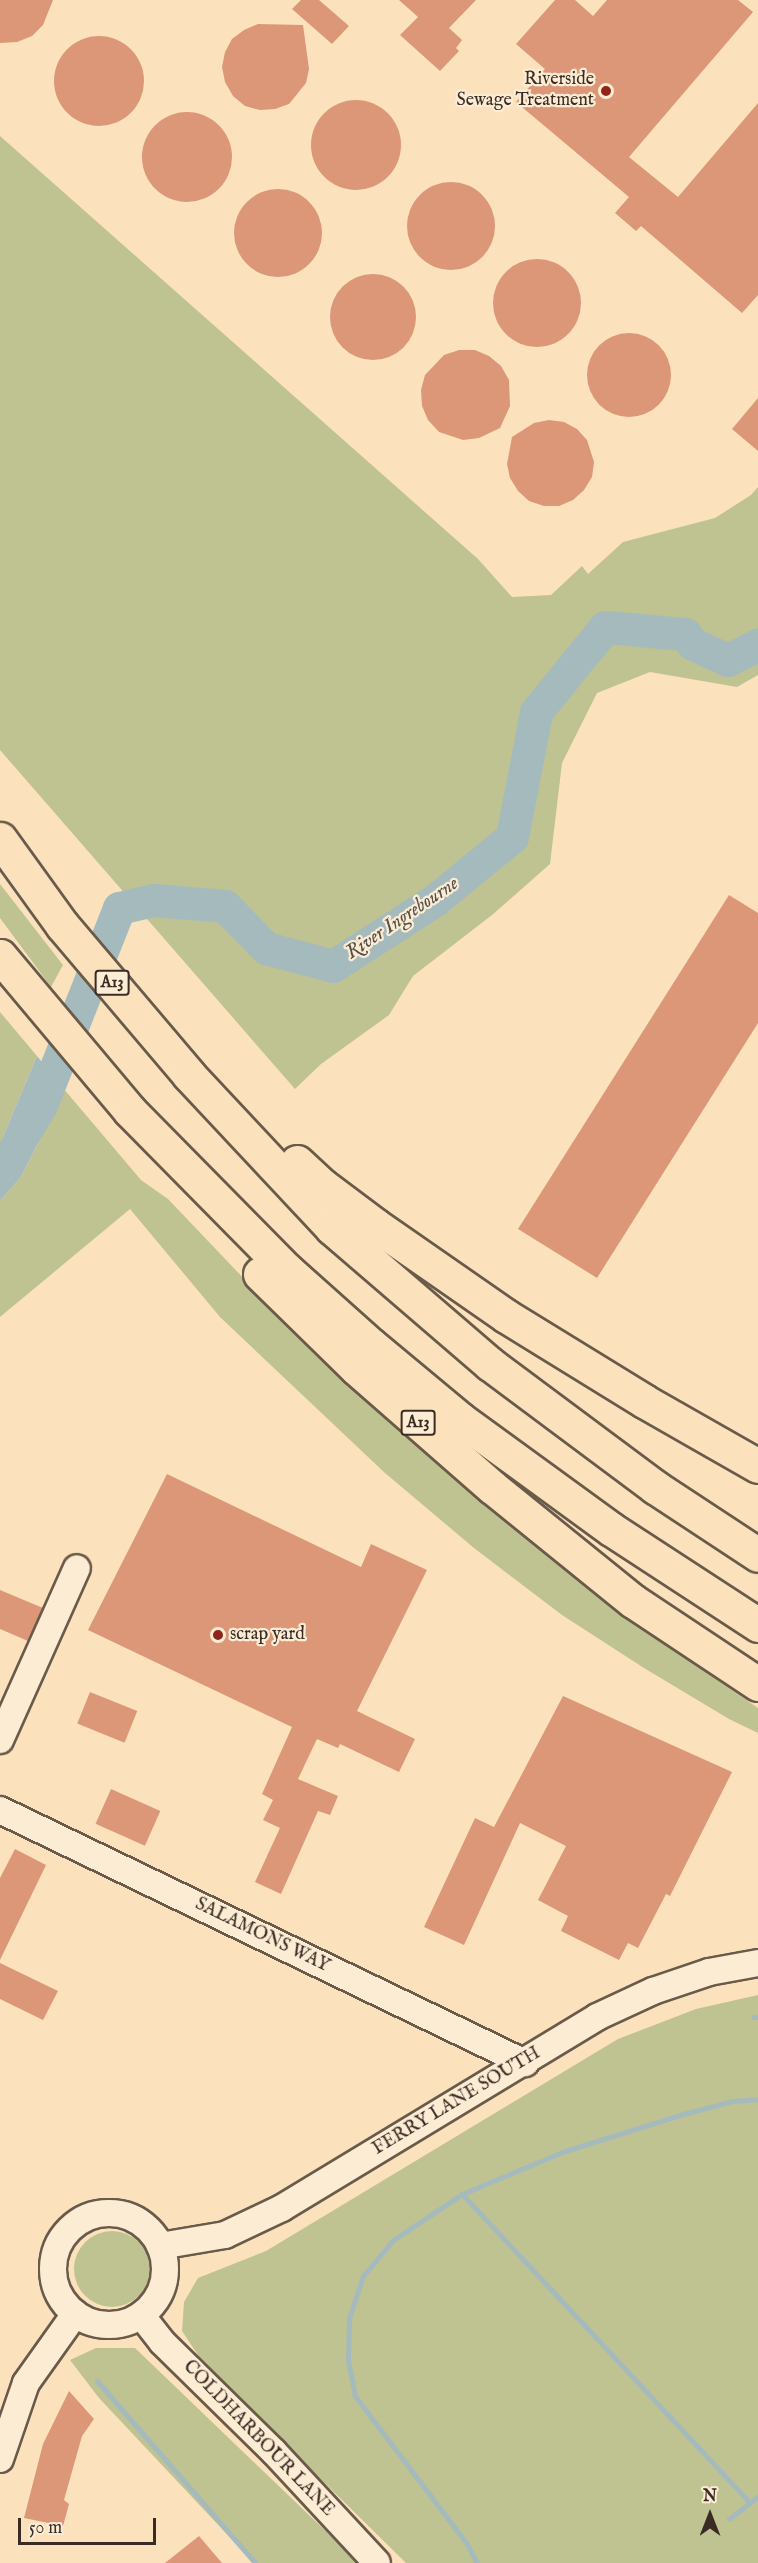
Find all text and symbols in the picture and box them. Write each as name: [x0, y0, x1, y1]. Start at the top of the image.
place label: Riverside Sewage Treatment: [457, 70, 594, 112]
marker: Riverside Sewage Treatment: [599, 84, 613, 98]
water label: River Ingrebourne: [341, 871, 463, 965]
road number: A13: [94, 970, 130, 996]
road number: A13: [400, 1410, 436, 1436]
place label: scrap yard: [230, 1624, 305, 1646]
marker: scrap yard: [211, 1628, 225, 1642]
street label: SALAMONS WAY: [191, 1894, 333, 1978]
street label: FERRY LANE SOUTH: [369, 2043, 545, 2161]
street label: COLDHARBOUR LANE: [178, 2357, 338, 2521]
north arrow: [680, 2485, 740, 2545]
text: N: [703, 2487, 717, 2507]
scale bar: [21, 2506, 159, 2544]
text: 50 m: [29, 2517, 62, 2540]

